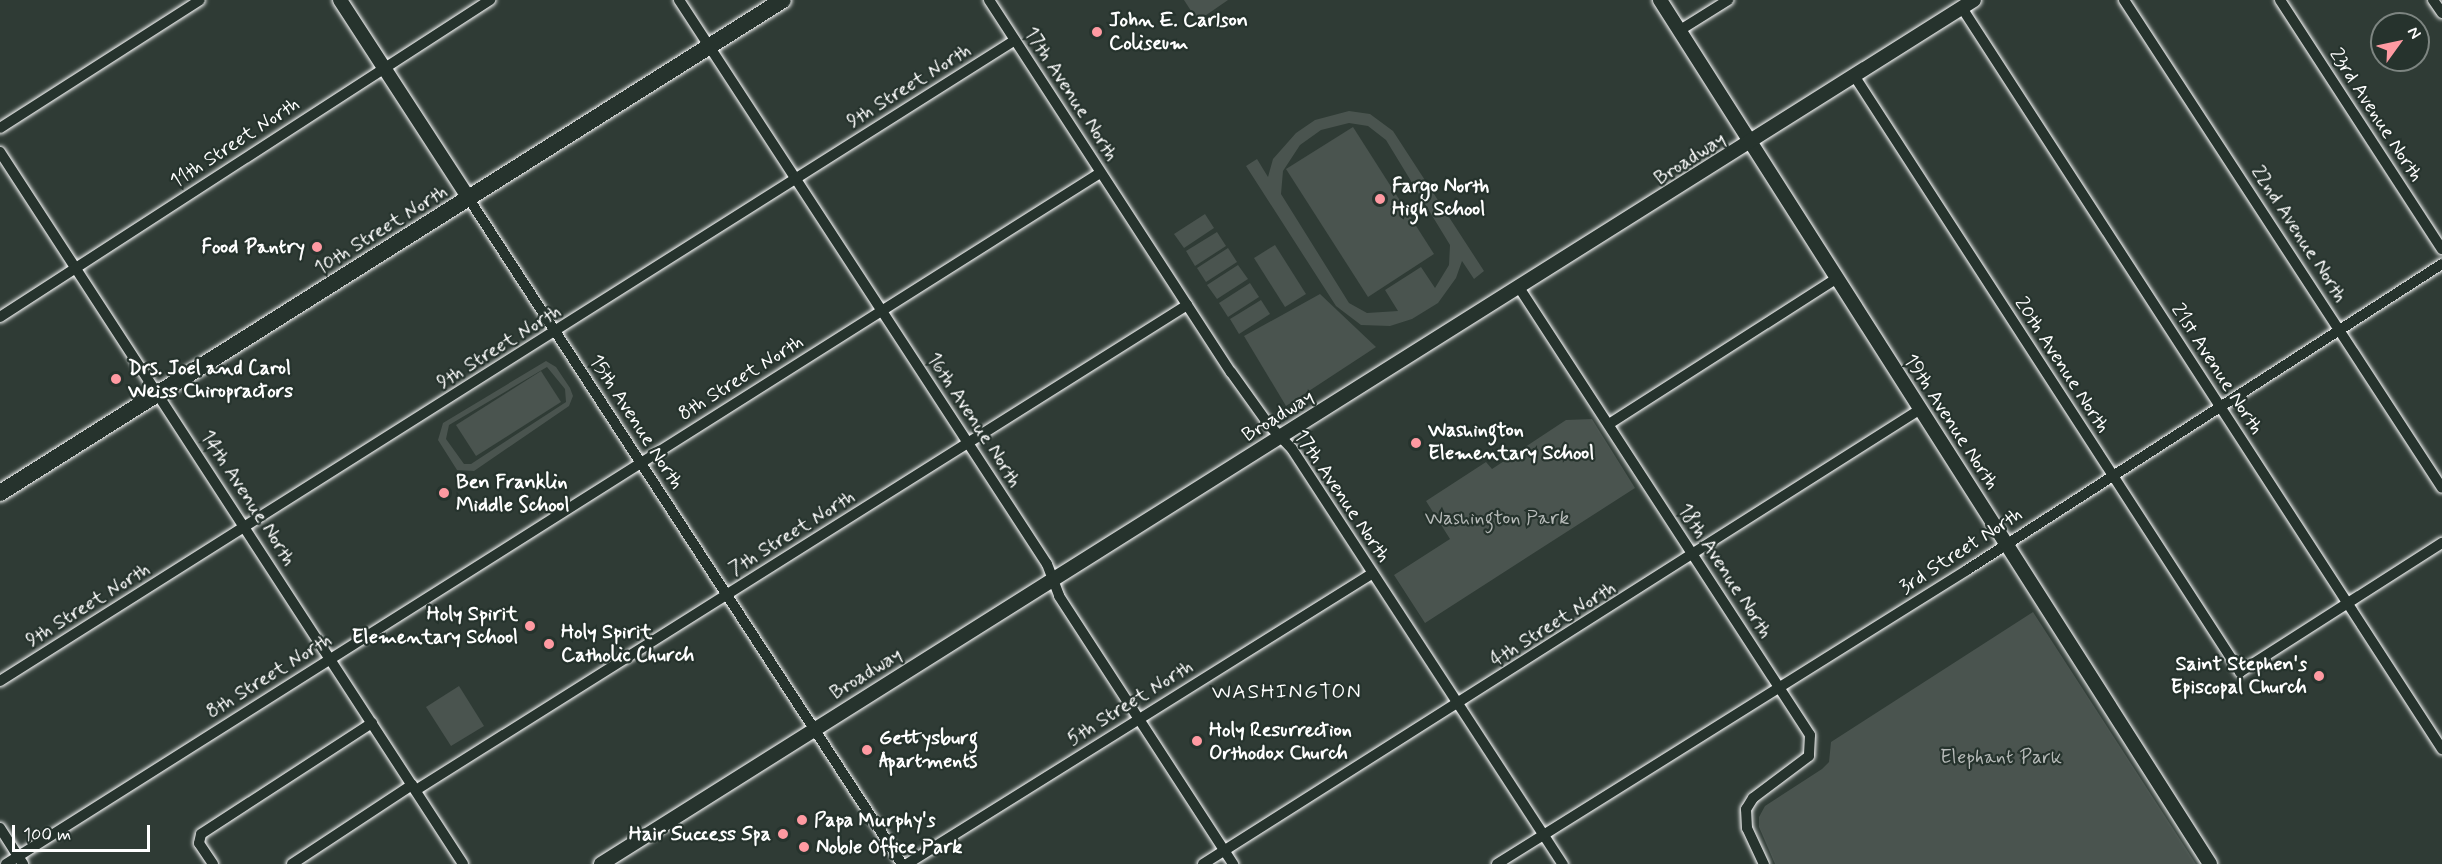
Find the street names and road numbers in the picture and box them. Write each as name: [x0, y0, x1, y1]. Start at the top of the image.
street label: 17th Avenue North: [1019, 22, 1123, 166]
street label: 9th Street North: [843, 38, 975, 134]
street label: 23rd Avenue North: [2323, 43, 2429, 187]
street label: 11th Street North: [166, 92, 304, 194]
street label: Broadway: [1650, 127, 1730, 191]
street label: 22nd Avenue North: [2245, 160, 2353, 308]
street label: 10th Street North: [310, 180, 452, 280]
street label: 20th Avenue North: [2009, 292, 2115, 438]
street label: 9th Street North: [433, 299, 565, 395]
street label: 21st Avenue North: [2166, 299, 2268, 439]
street label: 8th Street North: [674, 330, 808, 426]
street label: 16th Avenue North: [921, 348, 1027, 492]
street label: 19th Avenue North: [1898, 349, 2004, 495]
street label: 15th Avenue North: [583, 350, 689, 494]
street label: Broadway: [1238, 385, 1318, 447]
street label: 14th Avenue North: [195, 425, 301, 571]
street label: 17th Avenue North: [1289, 425, 1395, 567]
street label: 7th Street North: [725, 485, 859, 581]
street label: 18th Avenue North: [1672, 499, 1778, 643]
street label: 3rd Street North: [1895, 502, 2027, 600]
street label: 9th Street North: [22, 557, 154, 653]
street label: 4th Street North: [1486, 576, 1620, 672]
street label: 8th Street North: [202, 628, 336, 724]
street label: Broadway: [826, 643, 906, 705]
street label: 5th Street North: [1063, 655, 1197, 751]

